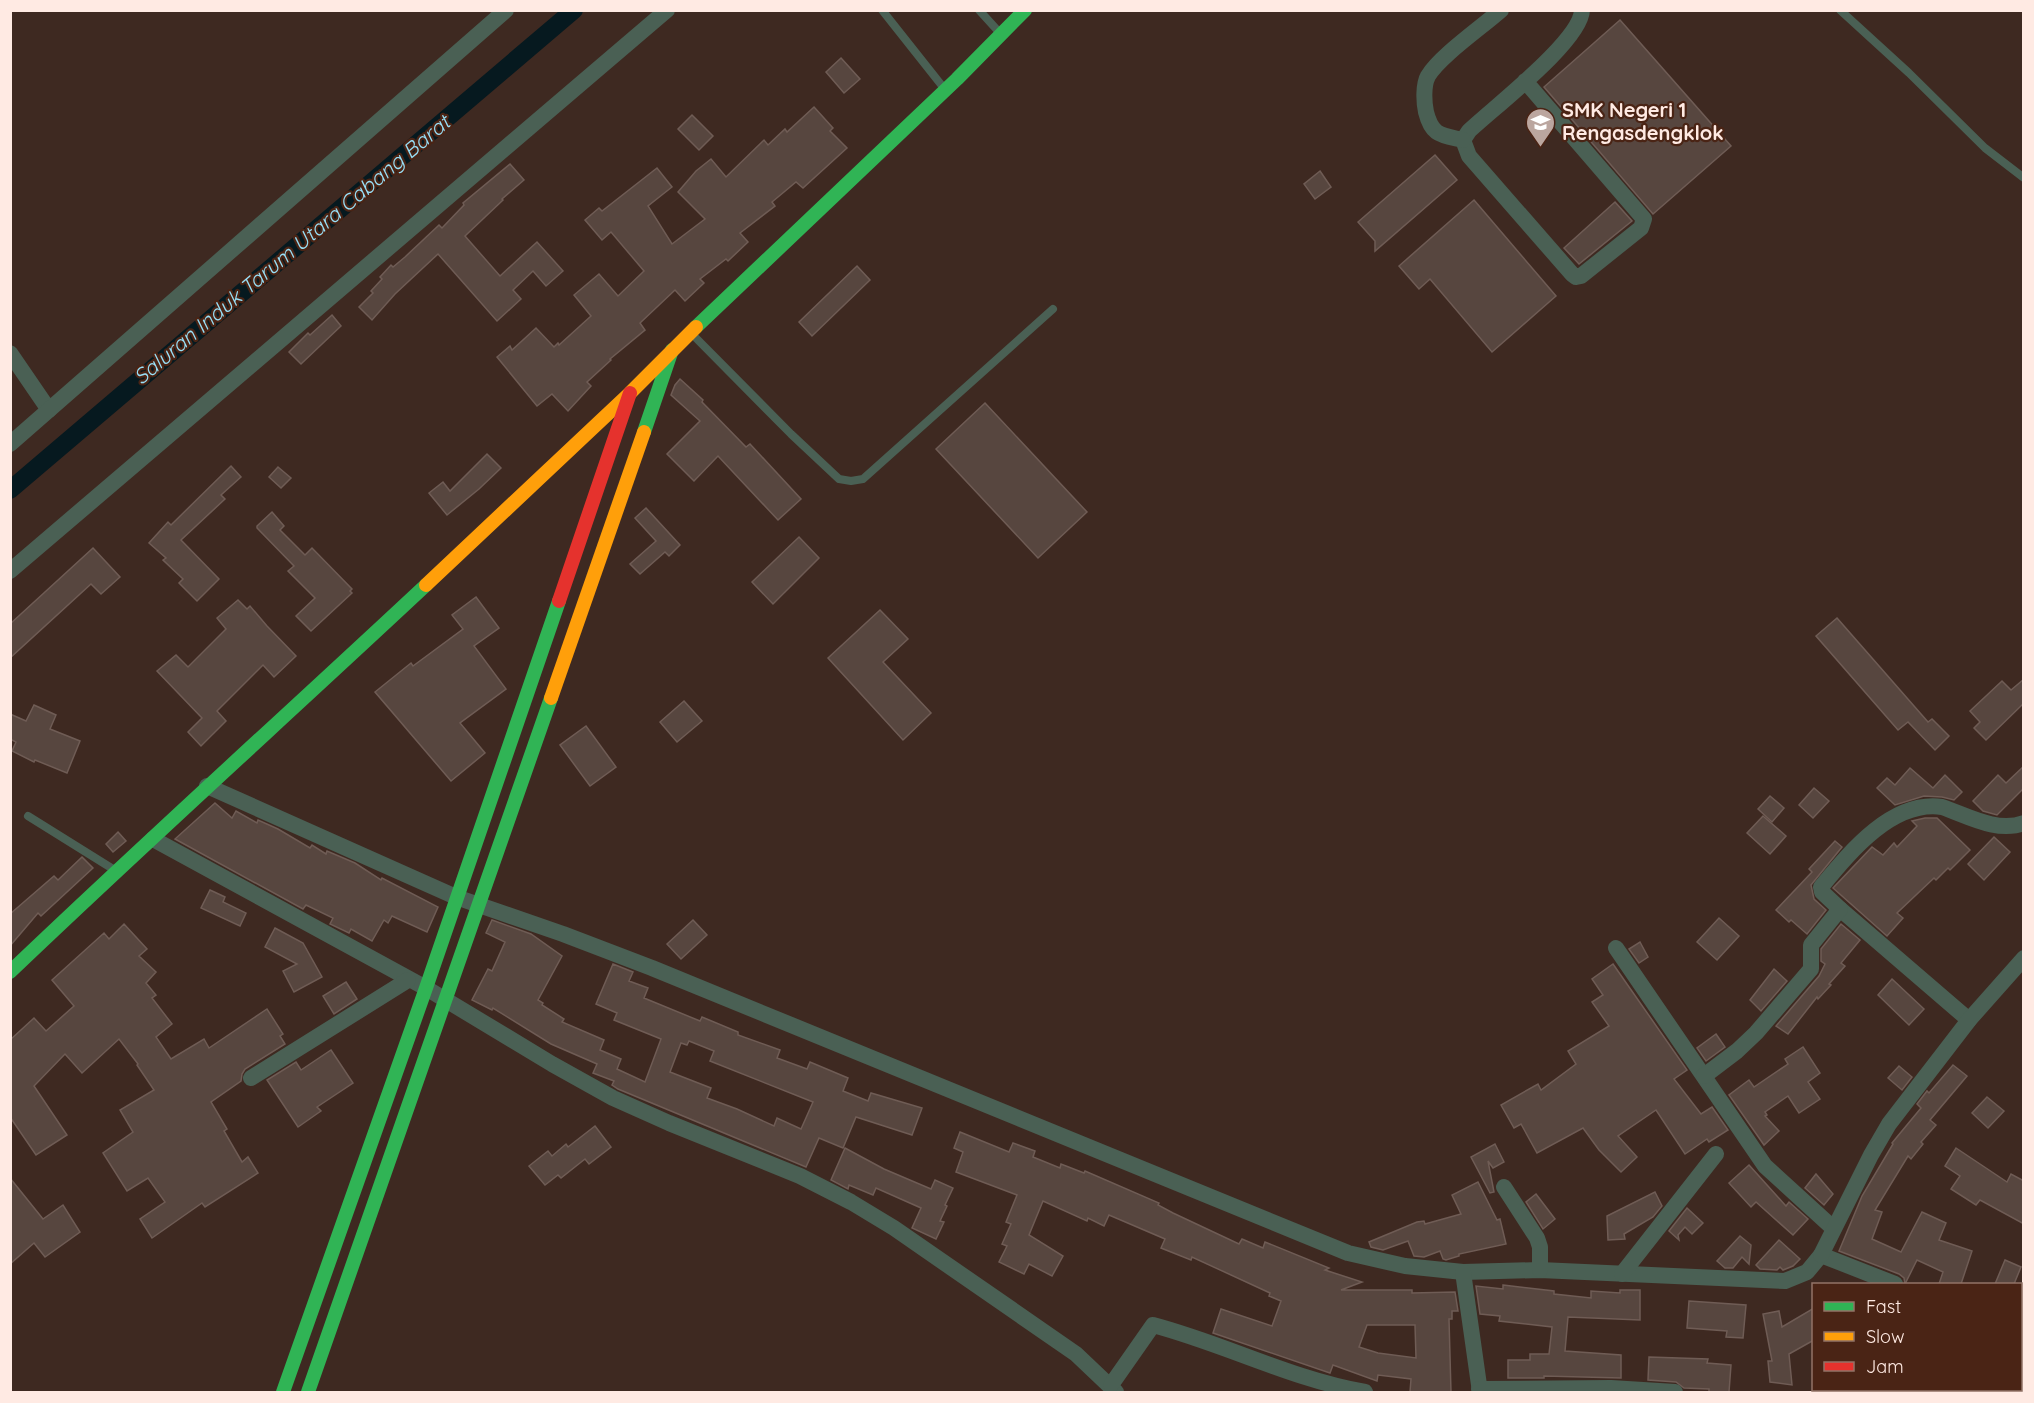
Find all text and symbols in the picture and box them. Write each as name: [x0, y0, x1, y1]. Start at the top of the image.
place label: SMK Negeri 1 Rengasdengklok: [1562, 97, 1724, 145]
school or university icon: SMK Negeri 1 Rengasdengklok: [1525, 106, 1557, 148]
water label: Saluran Induk Tarum Utara Cabang Barat: [128, 107, 457, 389]
legend: [1812, 1283, 2022, 1391]
text: Fast: [1866, 1295, 1901, 1318]
text: Slow: [1866, 1325, 1904, 1348]
text: Jam: [1866, 1355, 1904, 1378]

